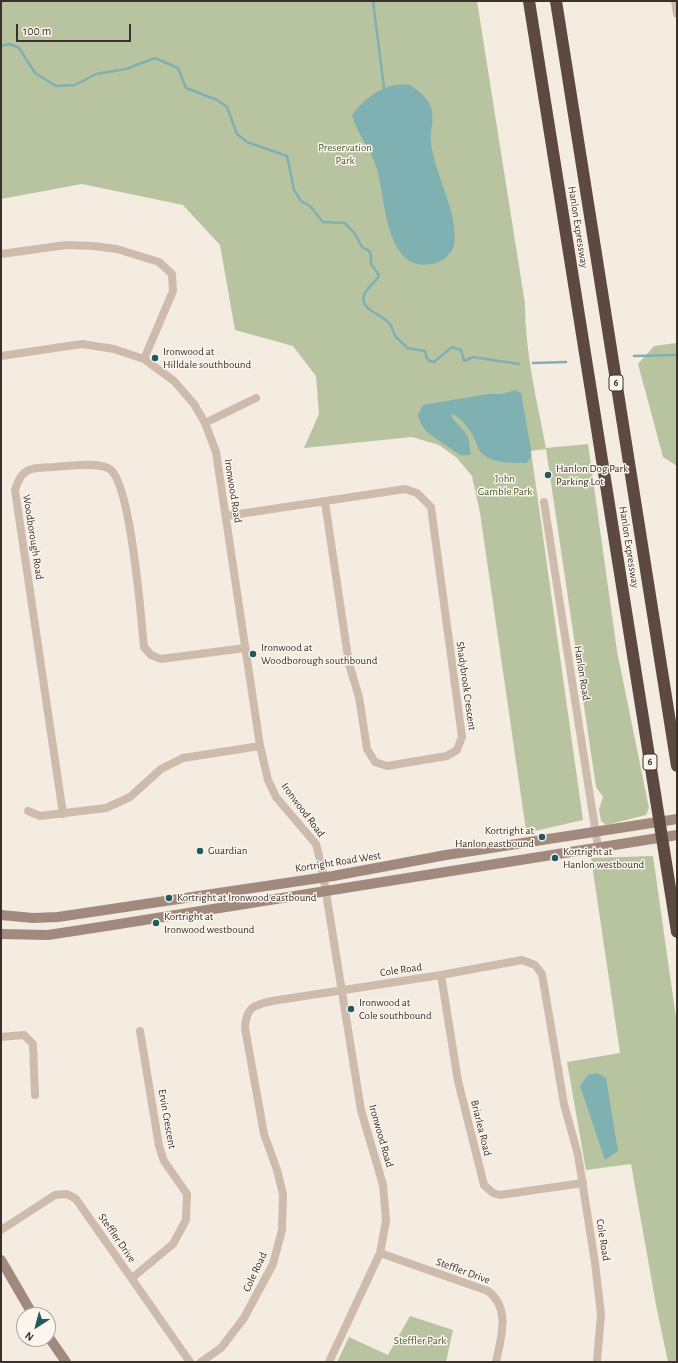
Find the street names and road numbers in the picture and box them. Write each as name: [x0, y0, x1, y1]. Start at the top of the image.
street label: Hanlon Expressway: [565, 185, 591, 269]
road number: 6: [609, 375, 623, 391]
street label: Ironwood Road: [221, 458, 245, 524]
street label: Woodborough Road: [20, 493, 46, 581]
street label: Hanlon Expressway: [616, 505, 642, 589]
street label: Shadybrook Crescent: [453, 641, 479, 731]
street label: Hanlon Road: [571, 645, 593, 701]
road number: 6: [643, 754, 657, 770]
street label: Ironwood Road: [278, 780, 328, 840]
street label: Kortright Road West: [294, 849, 382, 875]
street label: Cole Road: [379, 961, 423, 979]
street label: Ervin Crescent: [155, 1088, 179, 1150]
street label: Briarlea Road: [468, 1099, 494, 1157]
street label: Ironwood Road: [366, 1103, 396, 1169]
street label: Steffler Drive: [95, 1211, 139, 1265]
street label: Cole Road: [593, 1218, 613, 1262]
street label: Cole Road: [240, 1250, 270, 1294]
street label: Steffler Drive: [434, 1255, 492, 1287]

